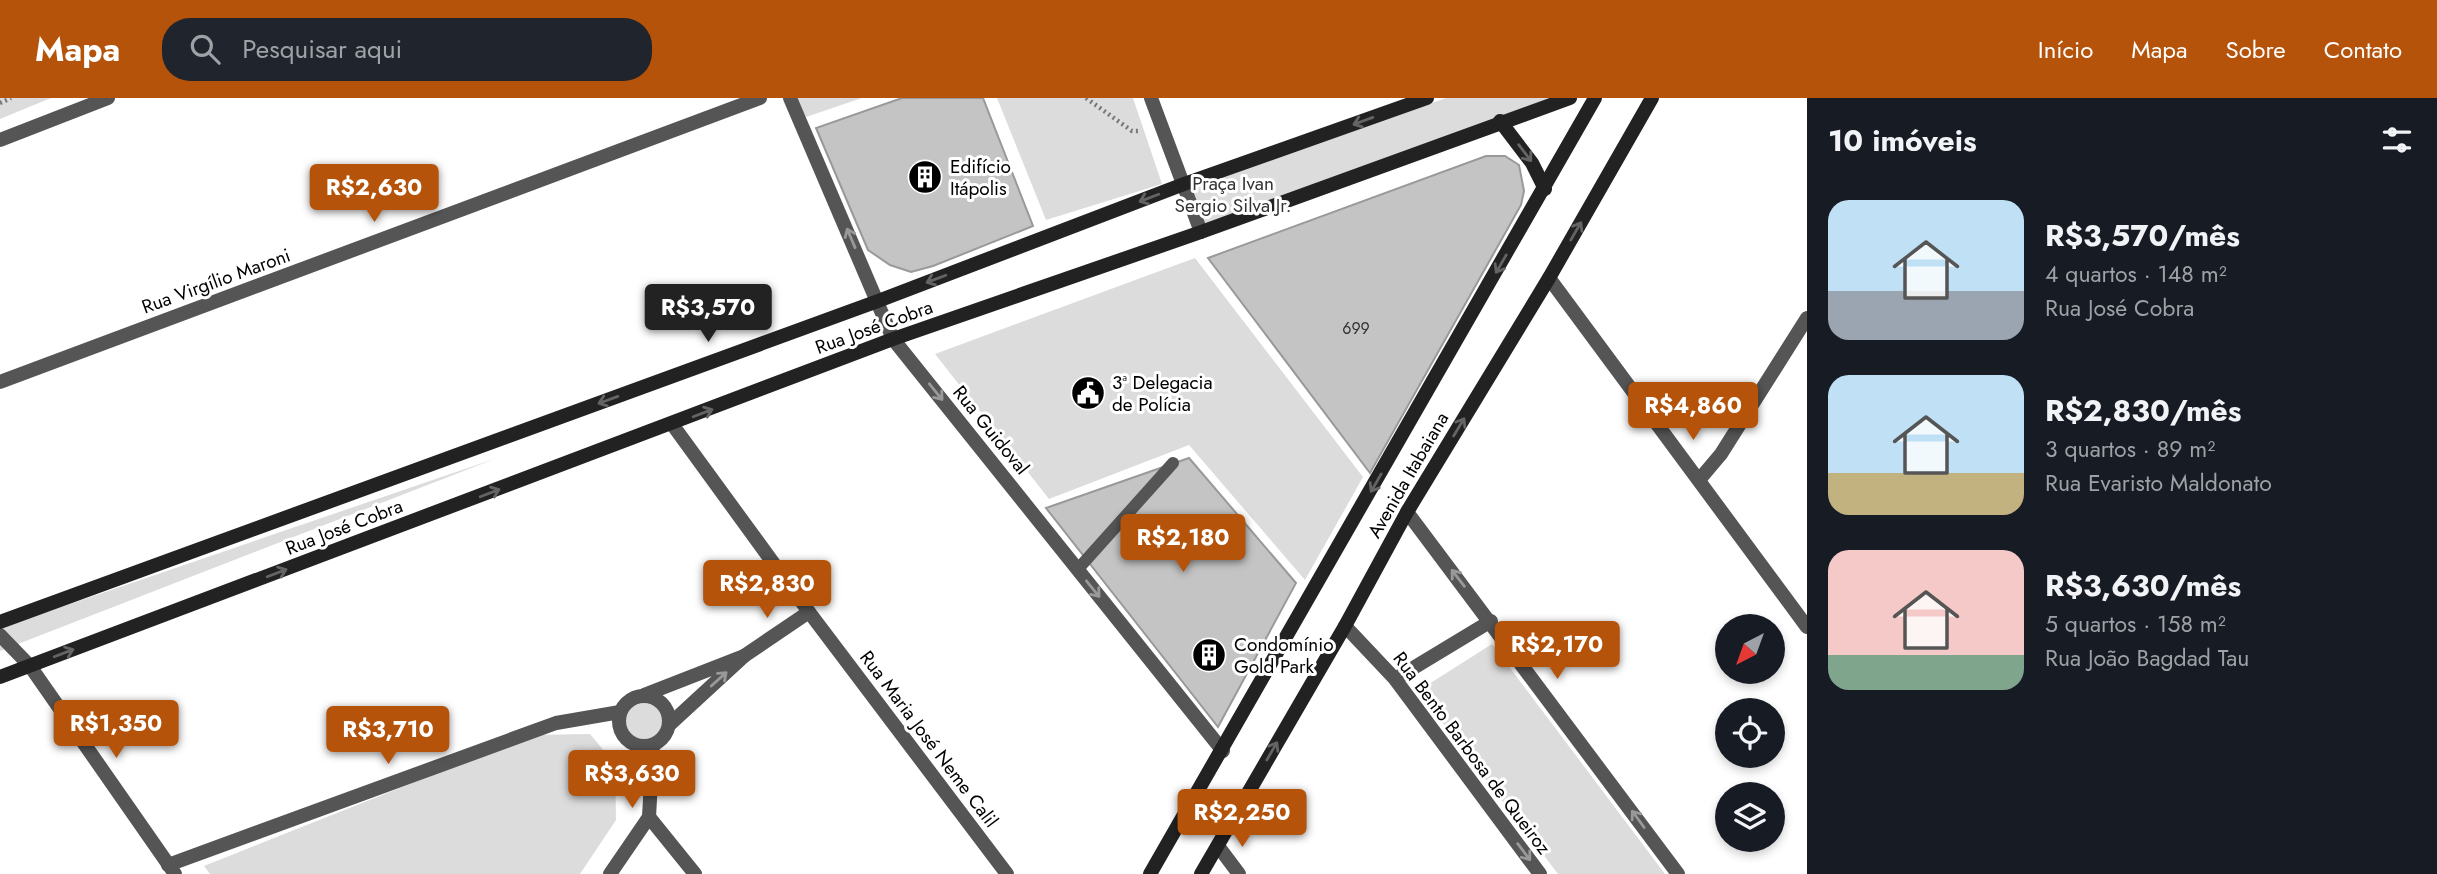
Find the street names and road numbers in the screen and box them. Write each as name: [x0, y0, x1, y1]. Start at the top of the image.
street label: Rua Virgílio Maroni: [138, 242, 294, 320]
street label: Rua José Cobra: [811, 293, 937, 361]
street label: Rua Guidoval: [947, 380, 1035, 480]
street label: Avenida Itabaiana: [1361, 407, 1455, 543]
street label: Rua José Cobra: [282, 492, 406, 562]
street label: Rua Maria José Neme Calil: [854, 645, 1004, 833]
street label: Rua Bento Barbosa de Queiroz: [1387, 646, 1557, 860]

